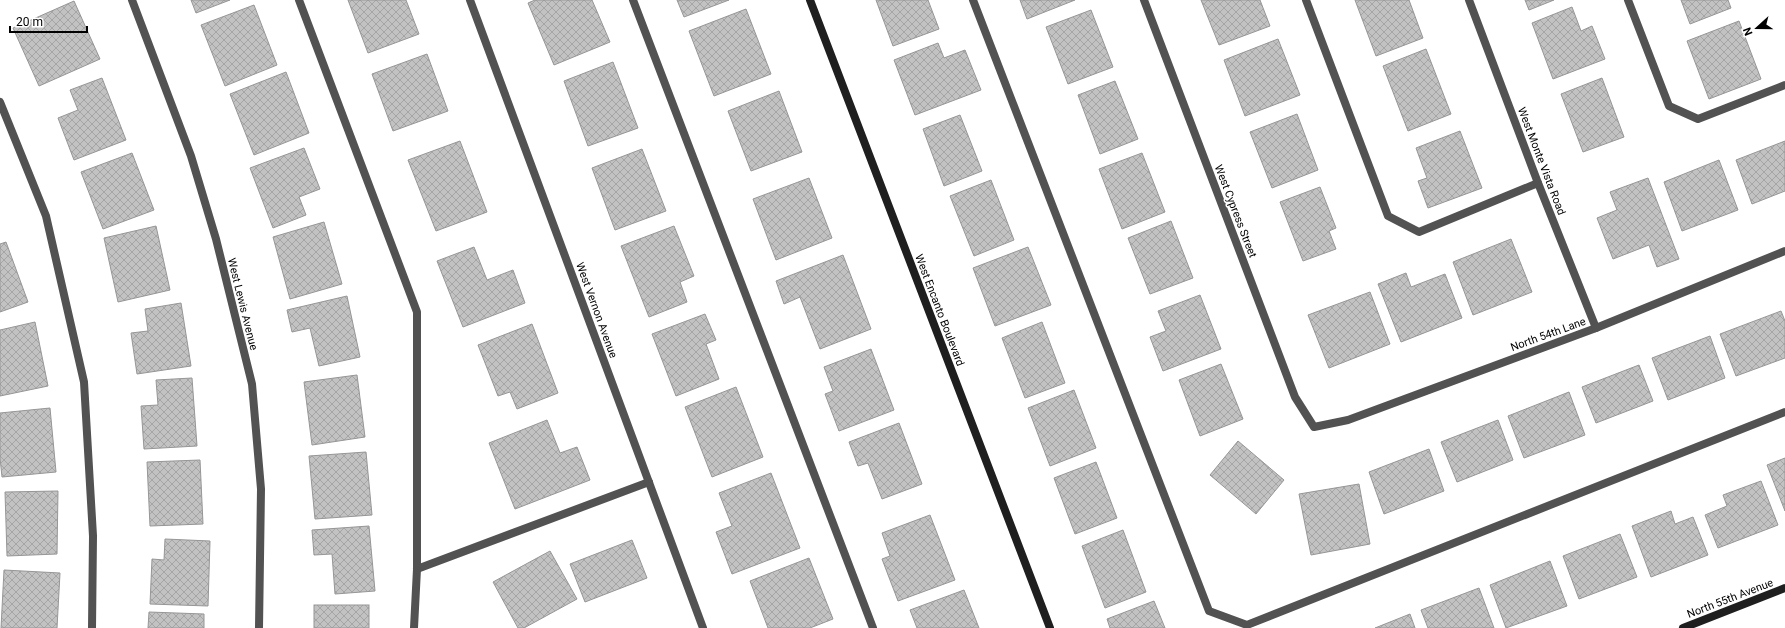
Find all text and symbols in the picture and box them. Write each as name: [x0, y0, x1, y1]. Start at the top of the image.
scale bar: [10, 8, 87, 34]
north arrow: [1737, 8, 1777, 48]
text: 20 m: [16, 15, 43, 29]
text: N: [1741, 25, 1756, 37]
street label: West Monte Vista Road: [1515, 105, 1568, 217]
street label: West Cypress Street: [1212, 163, 1259, 260]
street label: West Encanto Boulevard: [912, 252, 967, 368]
street label: West Lewis Avenue: [225, 257, 260, 352]
street label: West Vernon Avenue: [573, 261, 620, 360]
street label: North 54th Lane: [1509, 315, 1588, 354]
street label: North 55th Avenue: [1685, 576, 1775, 621]

